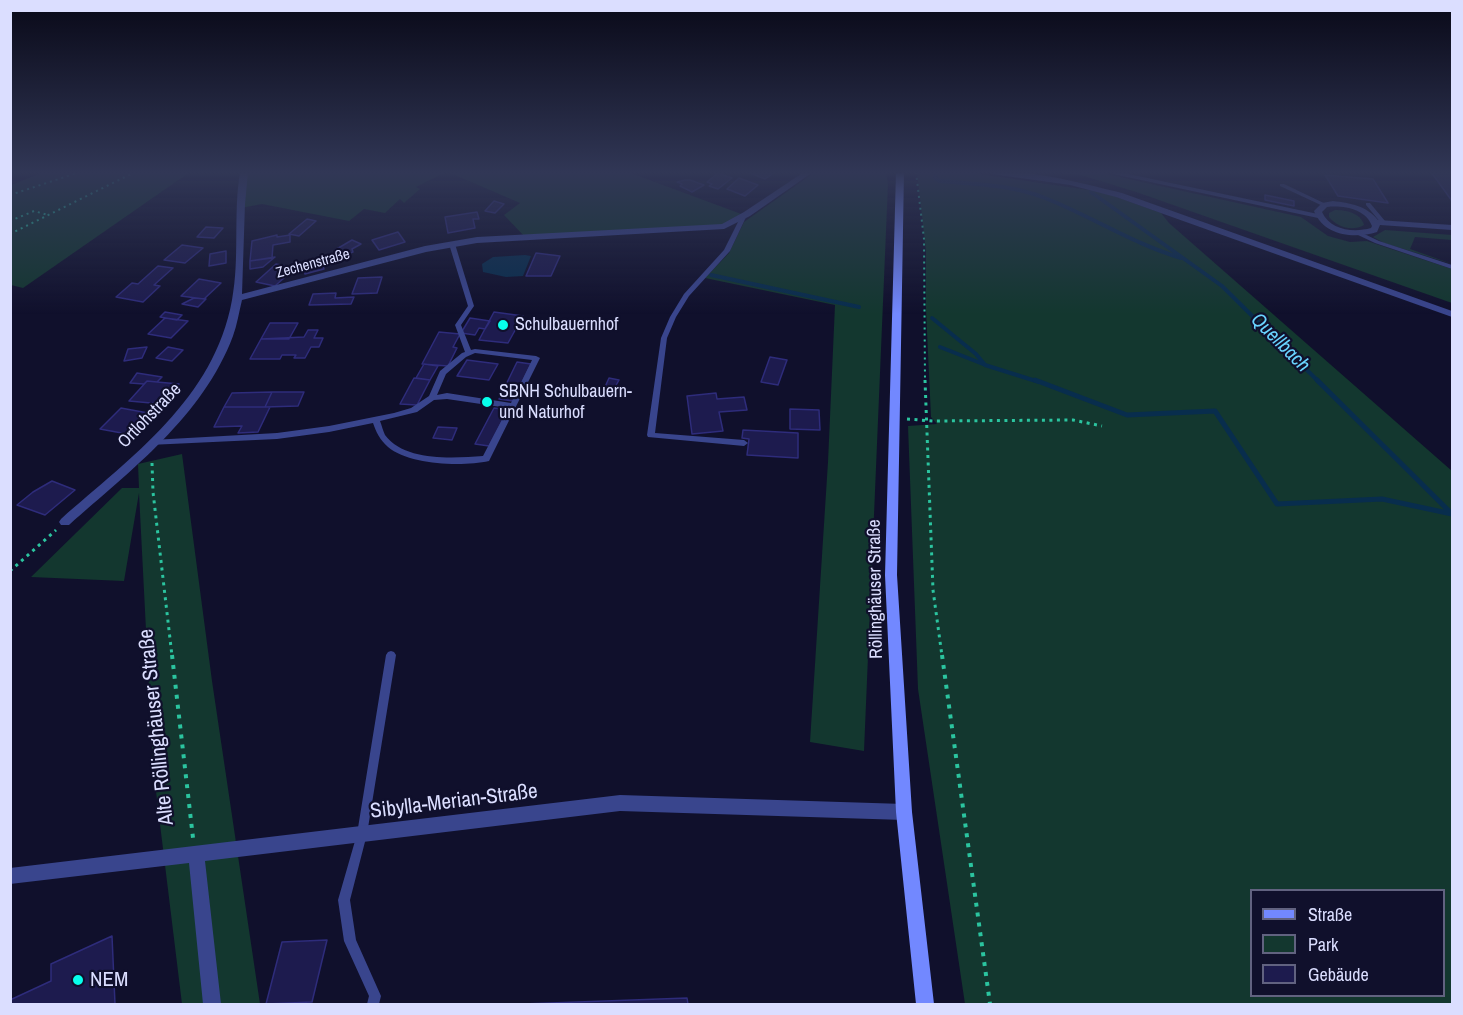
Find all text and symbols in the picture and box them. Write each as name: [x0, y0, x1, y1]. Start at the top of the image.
street label: Zechenstraße: [274, 245, 352, 283]
water label: Quellbach: [1245, 308, 1315, 378]
place label: Schulbauernhof: [515, 314, 618, 336]
marker: Schulbauernhof: [496, 318, 510, 332]
street label: Ortlohstraße: [114, 379, 186, 453]
place label: SBNH Schulbauern- und Naturhof: [499, 381, 632, 424]
marker: SBNH Schulbauern- und Naturhof: [480, 395, 494, 409]
street label: Röllinghäuser Straße: [864, 519, 888, 659]
street label: Alte Röllinghäuser Straße: [134, 628, 180, 826]
street label: Sibylla-Merian-Straße: [369, 779, 539, 825]
legend: [1250, 889, 1445, 997]
text: Straße: [1308, 902, 1352, 927]
text: Park: [1308, 932, 1338, 957]
text: Gebäude: [1308, 962, 1369, 987]
place label: NEM: [90, 967, 128, 993]
marker: NEM: [71, 973, 85, 987]

